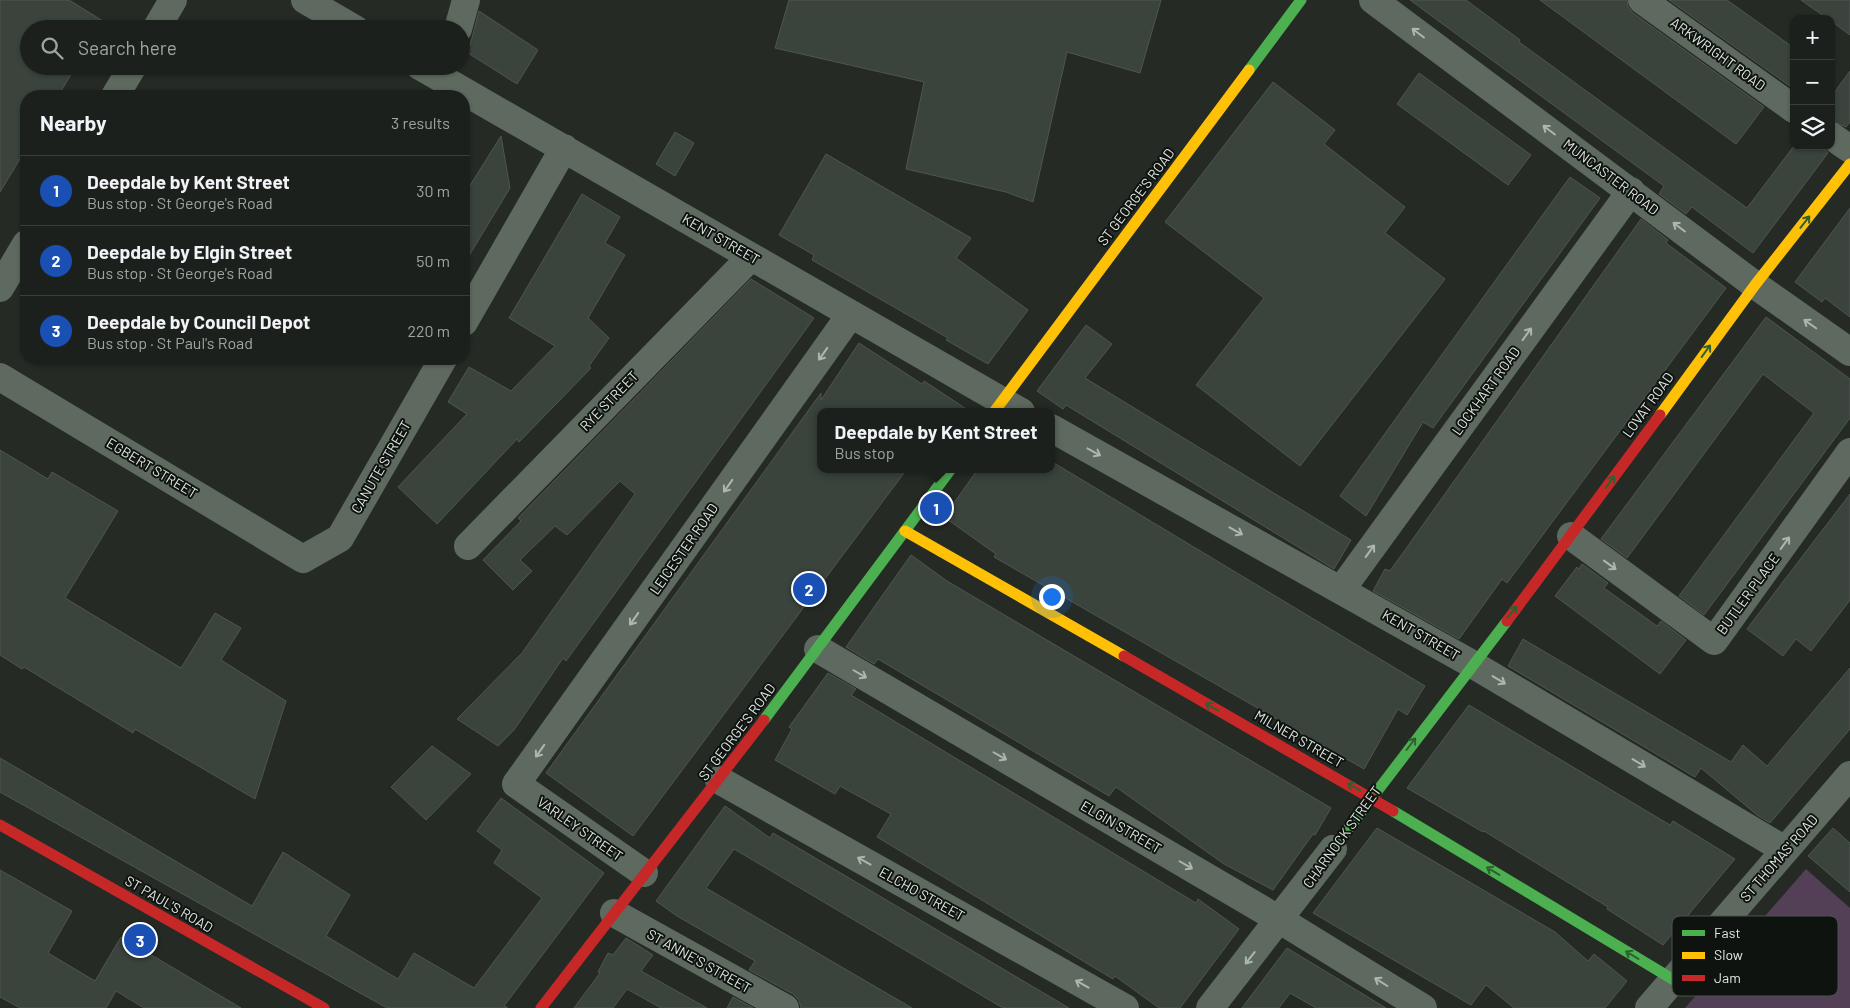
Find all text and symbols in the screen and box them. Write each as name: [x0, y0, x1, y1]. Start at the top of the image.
street label: ARKWRIGHT ROAD: [1668, 13, 1769, 94]
map controls: [1790, 15, 1835, 150]
button: +: [1790, 15, 1835, 60]
search box: [20, 20, 470, 75]
one-way arrow: [1412, 28, 1425, 39]
icon: search: [38, 34, 66, 62]
text: Search here: [78, 36, 177, 59]
button: −: [1790, 60, 1835, 105]
button: layers: [1790, 105, 1835, 150]
text: Nearby: [40, 110, 106, 135]
text: 3 results: [391, 113, 450, 132]
one-way arrow: [1542, 125, 1556, 135]
street label: MUNCASTER ROAD: [1560, 135, 1662, 218]
street label: ST GEORGE'S ROAD: [1094, 145, 1178, 249]
text: Deepdale by Kent Street: [87, 170, 290, 193]
text: 1: [53, 181, 59, 200]
text: 30 m: [416, 181, 450, 200]
text: Bus stop · St George's Road: [87, 193, 273, 212]
street label: KENT STREET: [680, 210, 763, 268]
one-way arrow: [1799, 216, 1810, 229]
one-way arrow: [1673, 222, 1686, 233]
text: Deepdale by Elgin Street: [87, 240, 292, 263]
text: 2: [52, 251, 60, 270]
text: 50 m: [416, 251, 450, 270]
text: Bus stop · St George's Road: [87, 263, 273, 282]
text: Deepdale by Council Depot: [87, 310, 310, 333]
one-way arrow: [1803, 319, 1817, 329]
text: 3: [52, 321, 60, 340]
text: 220 m: [407, 321, 450, 340]
one-way arrow: [1522, 327, 1532, 341]
text: Bus stop · St Paul's Road: [87, 333, 253, 352]
street label: LOCKHART ROAD: [1448, 343, 1523, 438]
one-way arrow: [1701, 345, 1712, 358]
one-way arrow: [817, 347, 828, 360]
street label: RYE STREET: [576, 367, 641, 434]
street label: LOVAT ROAD: [1618, 369, 1677, 441]
popup: [817, 408, 1055, 473]
street label: CANUTE STREET: [347, 417, 414, 516]
text: Deepdale by Kent Street: [835, 420, 1037, 443]
street label: EGBERT STREET: [104, 434, 201, 501]
text: Bus stop: [835, 443, 895, 462]
one-way arrow: [1086, 447, 1101, 457]
one-way arrow: [1605, 476, 1616, 489]
one-way arrow: [723, 479, 733, 493]
pin: 1: [920, 489, 952, 527]
street label: LEICESTER ROAD: [646, 500, 721, 597]
one-way arrow: [1228, 526, 1243, 536]
one-way arrow: [1780, 536, 1790, 550]
one-way arrow: [1365, 544, 1375, 558]
street label: BUTLER PLACE: [1713, 550, 1783, 637]
one-way arrow: [1603, 560, 1617, 570]
pin: 2: [793, 570, 825, 608]
your location: [1039, 584, 1065, 610]
street label: KENT STREET: [1380, 606, 1463, 664]
one-way arrow: [1507, 606, 1518, 619]
one-way arrow: [629, 612, 639, 626]
one-way arrow: [853, 669, 867, 679]
one-way arrow: [1491, 676, 1505, 686]
street label: ST GEORGE'S ROAD: [695, 680, 779, 784]
one-way arrow: [1205, 702, 1220, 712]
street label: MILNER STREET: [1252, 706, 1347, 771]
one-way arrow: [1405, 738, 1416, 751]
one-way arrow: [535, 744, 545, 758]
one-way arrow: [993, 751, 1008, 761]
one-way arrow: [1631, 759, 1645, 769]
street label: CHARNOCK STREET: [1299, 782, 1384, 891]
one-way arrow: [1347, 782, 1361, 792]
street label: VARLEY STREET: [534, 793, 626, 864]
street label: ELGIN STREET: [1078, 797, 1165, 856]
street label: ST THOMAS' ROAD: [1736, 811, 1821, 905]
one-way arrow: [858, 856, 872, 866]
one-way arrow: [1178, 860, 1192, 870]
street label: ELCHO STREET: [877, 863, 968, 924]
one-way arrow: [1486, 866, 1500, 876]
street label: ST PAUL'S ROAD: [122, 872, 216, 936]
legend: [1672, 916, 1838, 996]
pin: 3: [124, 921, 156, 959]
text: Fast: [1714, 924, 1740, 941]
street label: ST ANNE'S STREET: [644, 925, 754, 996]
text: Slow: [1714, 946, 1743, 963]
one-way arrow: [1626, 950, 1640, 960]
one-way arrow: [1244, 951, 1255, 964]
text: Jam: [1714, 969, 1741, 986]
one-way arrow: [1375, 977, 1389, 987]
one-way arrow: [1075, 979, 1090, 988]

